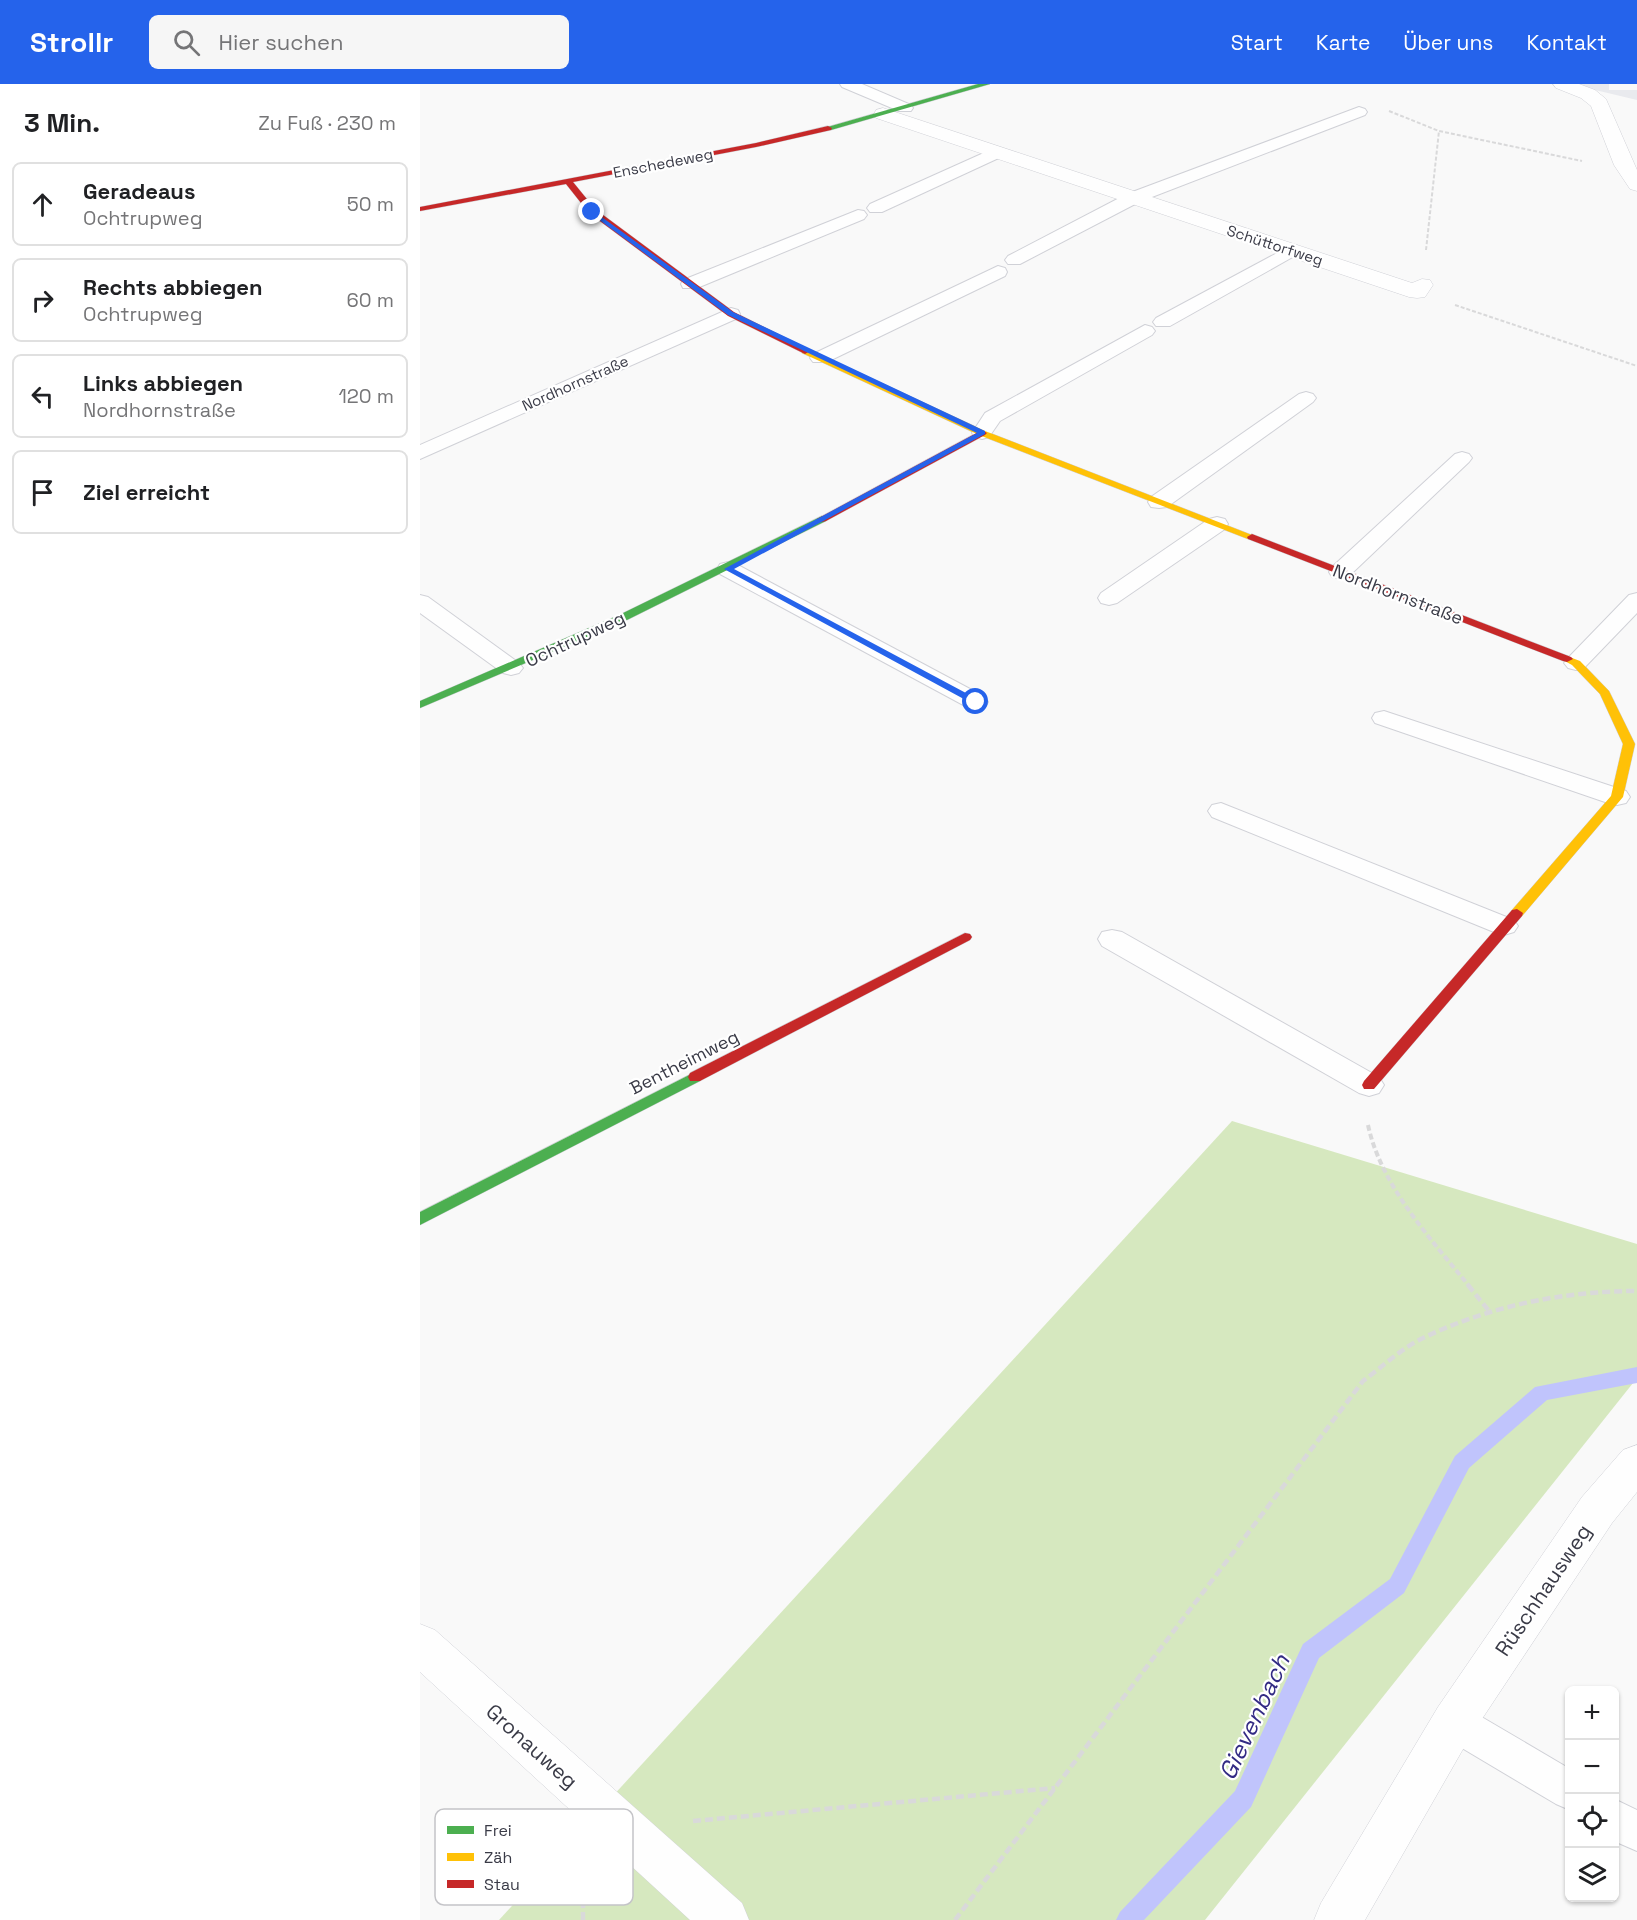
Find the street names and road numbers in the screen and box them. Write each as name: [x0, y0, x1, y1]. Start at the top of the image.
street label: Enschedeweg: [611, 144, 715, 182]
street label: Schüttorfweg: [1224, 220, 1326, 270]
street label: Nordhornstraße: [519, 351, 631, 415]
street label: Nordhornstraße: [1330, 559, 1466, 629]
street label: Ochtrupweg: [521, 606, 629, 672]
street label: Bentheimweg: [626, 1025, 742, 1099]
street label: Rüschhausweg: [1489, 1519, 1597, 1661]
street label: Gronauweg: [480, 1698, 584, 1794]

